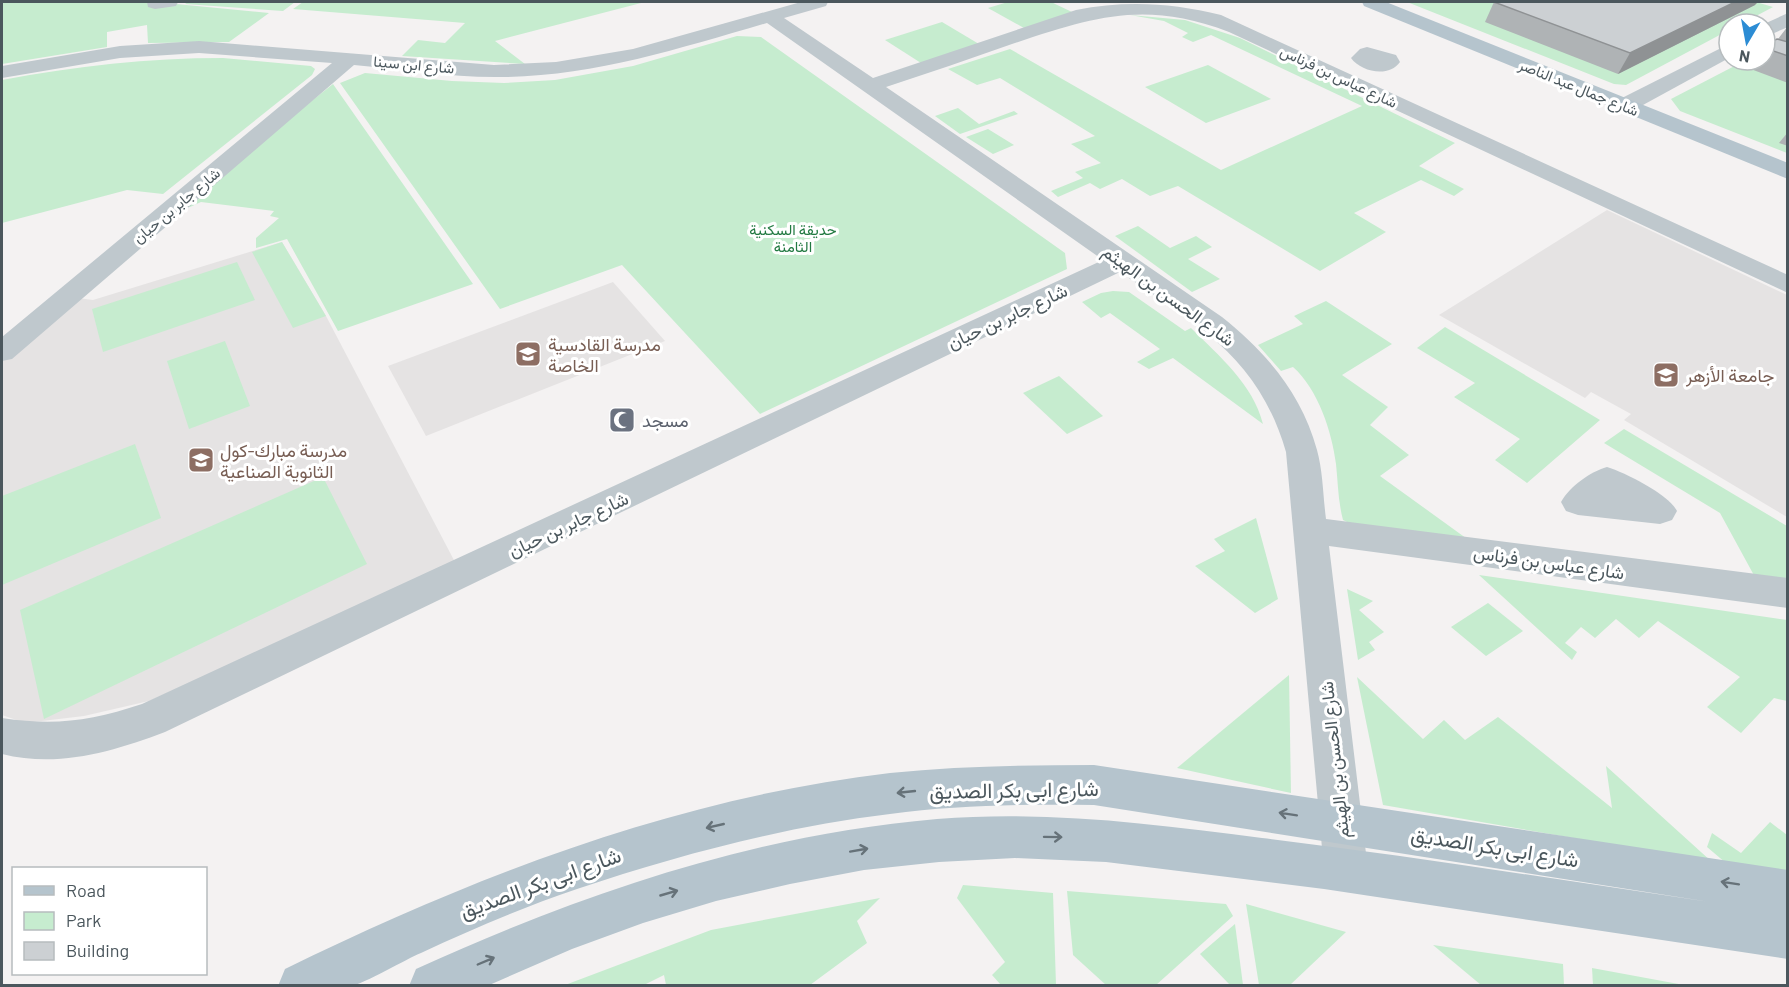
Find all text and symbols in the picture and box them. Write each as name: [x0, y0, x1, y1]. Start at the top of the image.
north arrow: [1717, 12, 1777, 72]
street label: شارع عباس بن فرناس: [1277, 41, 1400, 114]
text: N: [1737, 47, 1751, 68]
street label: شارع ابن سينا: [373, 51, 455, 80]
street label: شارع جمال عبد الناصر: [1514, 54, 1642, 122]
street label: شارع جابر بن حيان: [129, 163, 225, 249]
park label: حديقة السكنية الثامنة: [749, 220, 837, 255]
street label: شارع الحسن بن الهيثم: [1098, 240, 1239, 352]
street label: شارع جابر بن حيان: [944, 279, 1071, 355]
place label: مدرسة القادسية الخاصة: [548, 333, 661, 376]
school or university icon: مدرسة القادسية الخاصة: [513, 339, 543, 369]
school or university icon: جامعة الأزهر: [1651, 360, 1681, 390]
place label: جامعة الأزهر: [1685, 364, 1774, 387]
mosque icon: مسجد: [607, 405, 637, 435]
place label: مسجد: [642, 409, 689, 431]
place label: مدرسة مبارك-كول الثانوية الصناعية: [220, 439, 347, 483]
school or university icon: مدرسة مبارك-كول الثانوية الصناعية: [186, 445, 216, 475]
street label: شارع جابر بن حيان: [505, 487, 632, 563]
street label: شارع عباس بن فرناس: [1472, 541, 1626, 585]
street label: شارع الحسن بن الهيثم: [1315, 680, 1355, 840]
street label: شارع ابى بكر الصديق: [929, 775, 1099, 806]
one-way arrow: [897, 787, 917, 798]
one-way arrow: [1279, 809, 1298, 820]
one-way arrow: [705, 820, 724, 832]
street label: شارع ابى بكر الصديق: [1409, 820, 1581, 875]
one-way arrow: [1043, 831, 1063, 843]
street label: شارع ابى بكر الصديق: [456, 841, 625, 926]
one-way arrow: [848, 844, 868, 855]
legend: [12, 867, 207, 975]
one-way arrow: [1720, 877, 1740, 888]
text: Road: [66, 879, 106, 901]
one-way arrow: [659, 887, 678, 898]
text: Park: [66, 909, 101, 931]
text: Building: [66, 939, 129, 961]
one-way arrow: [476, 955, 495, 966]

